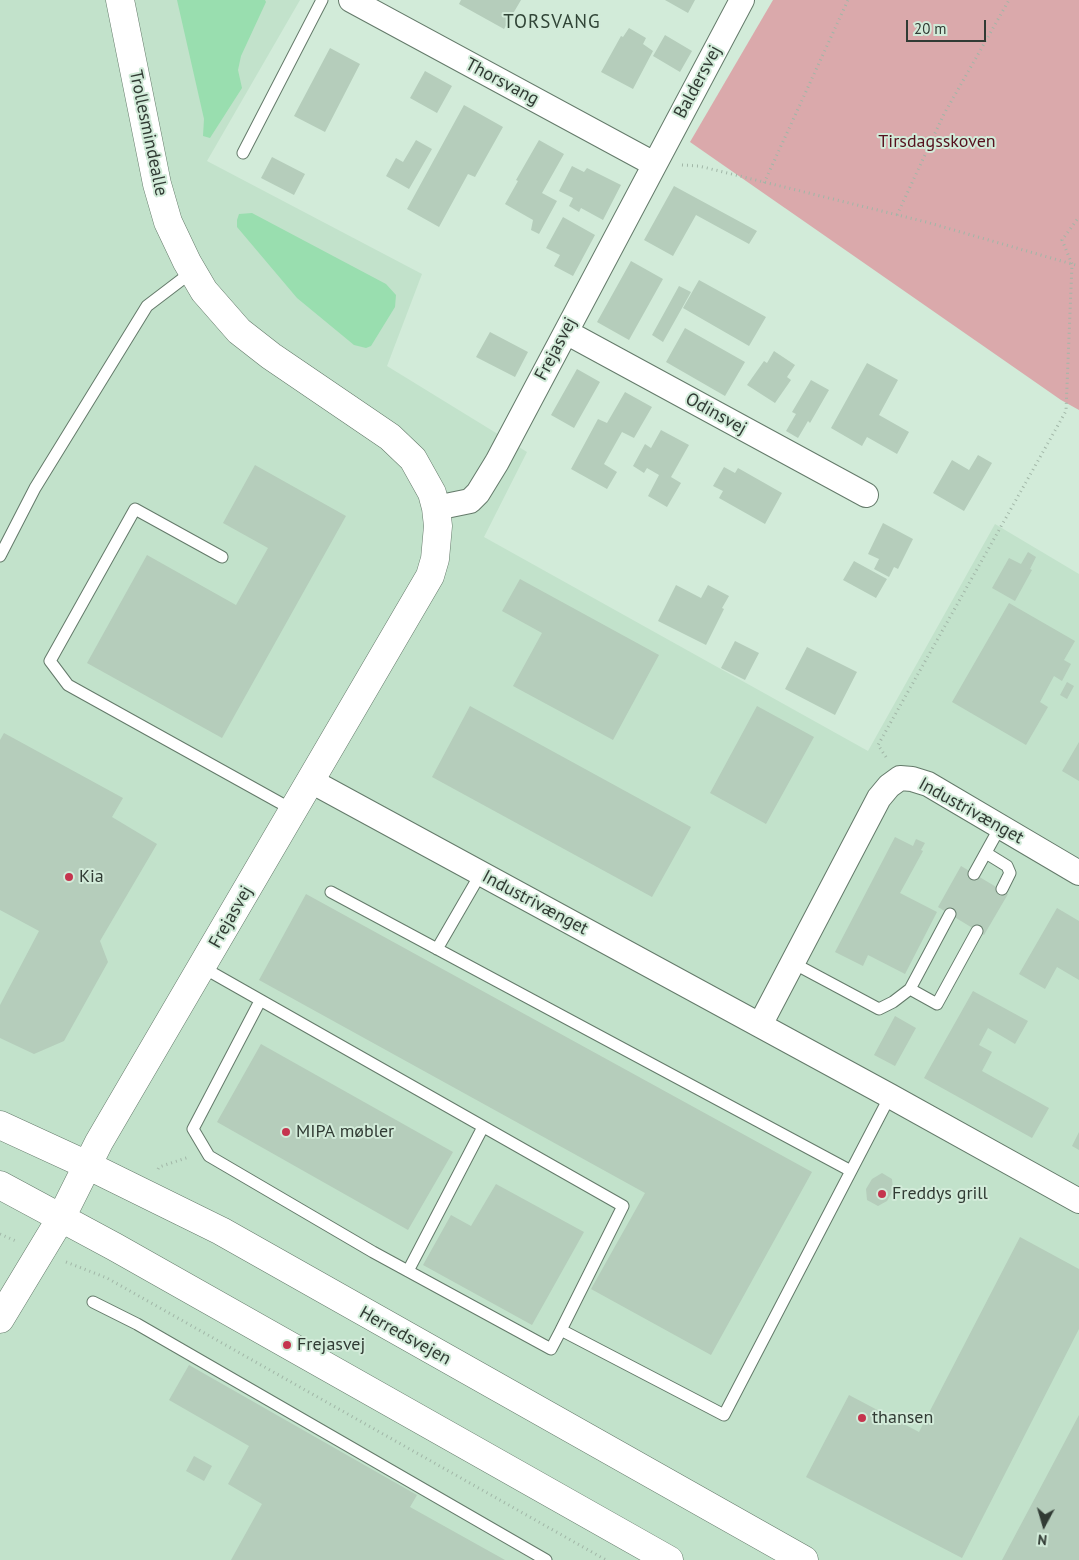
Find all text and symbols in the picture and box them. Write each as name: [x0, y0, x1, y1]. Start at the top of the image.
scale bar: [909, 10, 989, 42]
district label: TORSVANG: [502, 12, 602, 34]
text: 20 m: [914, 19, 947, 38]
street label: Baldersvej: [670, 42, 726, 122]
street label: Thorsvang: [461, 54, 543, 110]
street label: Trollesmindealle: [124, 68, 172, 198]
park label: Tirsdagsskoven: [878, 131, 996, 153]
street label: Frejasvej: [530, 314, 582, 384]
street label: Odinsvej: [682, 388, 750, 440]
street label: Industrivænget: [915, 773, 1027, 849]
place label: Kia: [79, 866, 104, 888]
street label: Industrivænget: [478, 866, 592, 940]
marker: Kia: [63, 871, 75, 883]
street label: Frejasvej: [205, 882, 257, 952]
place label: MIPA møbler: [296, 1121, 394, 1143]
marker: MIPA møbler: [280, 1126, 292, 1138]
place label: Freddys grill: [892, 1183, 988, 1205]
marker: Freddys grill: [876, 1188, 888, 1200]
street label: Herredsvejen: [355, 1302, 455, 1370]
place label: Frejasvej: [297, 1334, 365, 1356]
marker: Frejasvej: [281, 1339, 293, 1351]
place label: thansen: [872, 1407, 933, 1429]
marker: thansen: [856, 1412, 868, 1424]
north arrow: [1019, 1500, 1069, 1550]
text: N: [1037, 1530, 1048, 1549]

